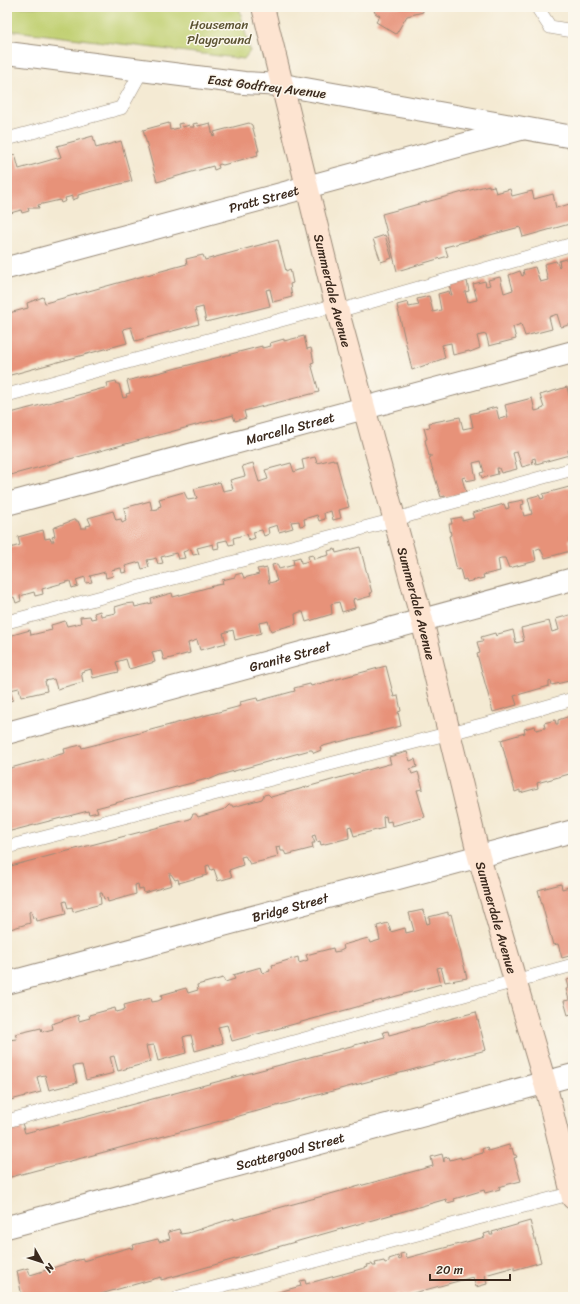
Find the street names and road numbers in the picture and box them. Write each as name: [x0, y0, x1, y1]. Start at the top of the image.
street label: East Godfrey Avenue: [206, 68, 328, 105]
street label: Pratt Street: [226, 178, 302, 220]
street label: Summerdale Avenue: [307, 232, 358, 350]
street label: Marcella Street: [243, 405, 337, 451]
street label: Summerdale Avenue: [391, 544, 442, 663]
street label: Granite Street: [247, 634, 334, 679]
street label: Summerdale Avenue: [469, 858, 524, 977]
street label: Bridge Street: [249, 886, 332, 929]
street label: Scattergood Street: [233, 1126, 347, 1177]

